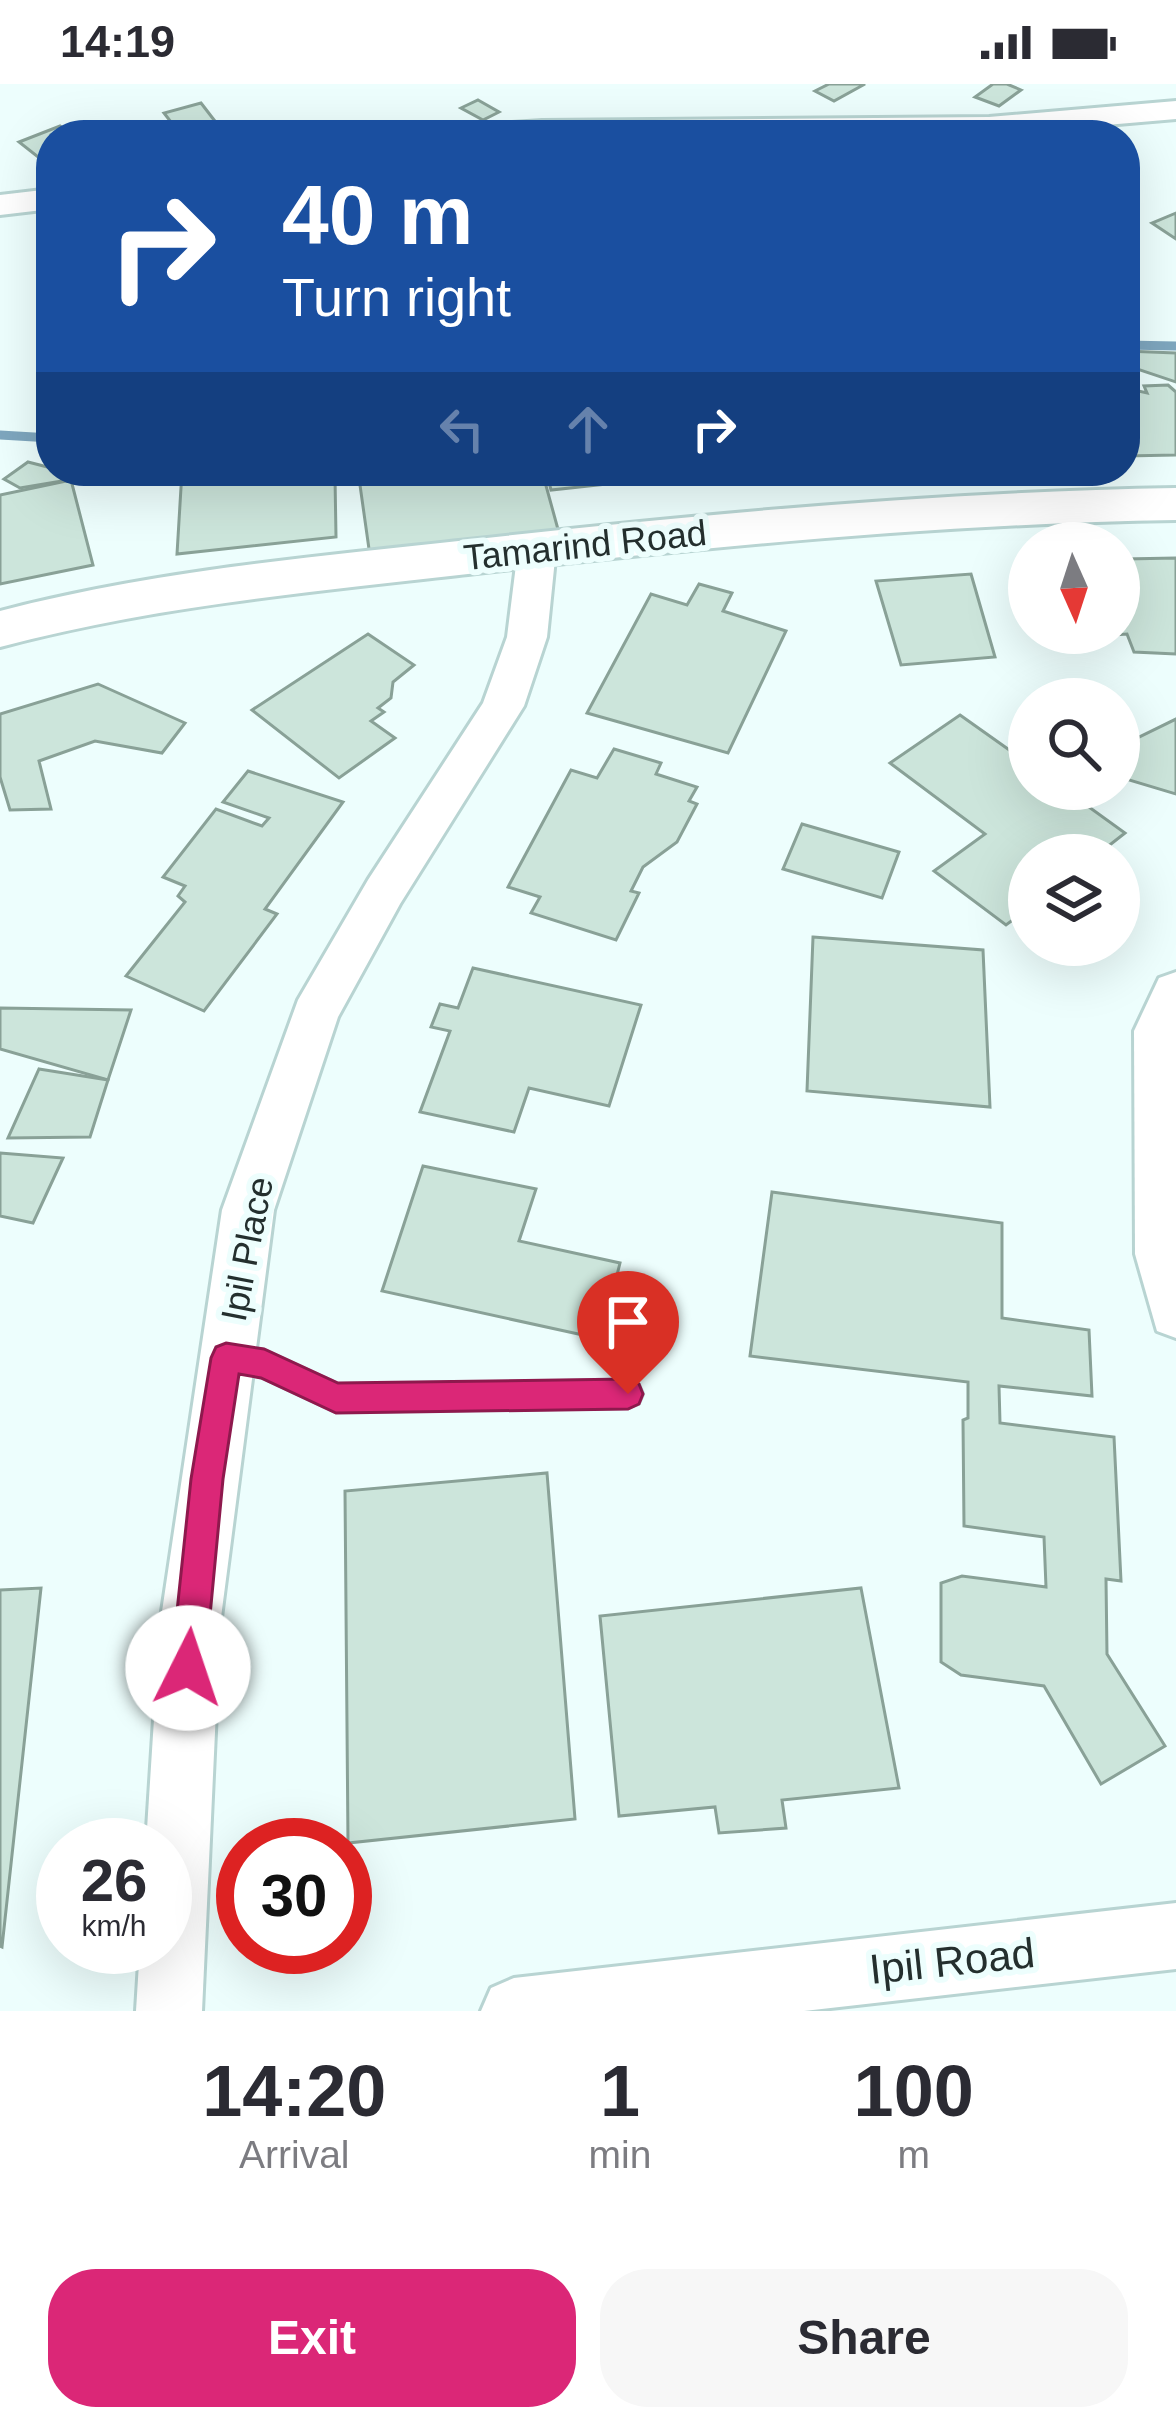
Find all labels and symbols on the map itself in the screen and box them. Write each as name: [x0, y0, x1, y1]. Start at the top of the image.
street label: Tamarind Road: [461, 512, 709, 578]
north arrow: [1008, 522, 1140, 654]
street label: Ipil Place: [213, 1173, 281, 1325]
pin: [577, 1271, 679, 1394]
position arrow: [125, 1605, 251, 1731]
speed limit sign: 30: [216, 1818, 372, 1974]
street label: Ipil Road: [867, 1929, 1037, 1993]

